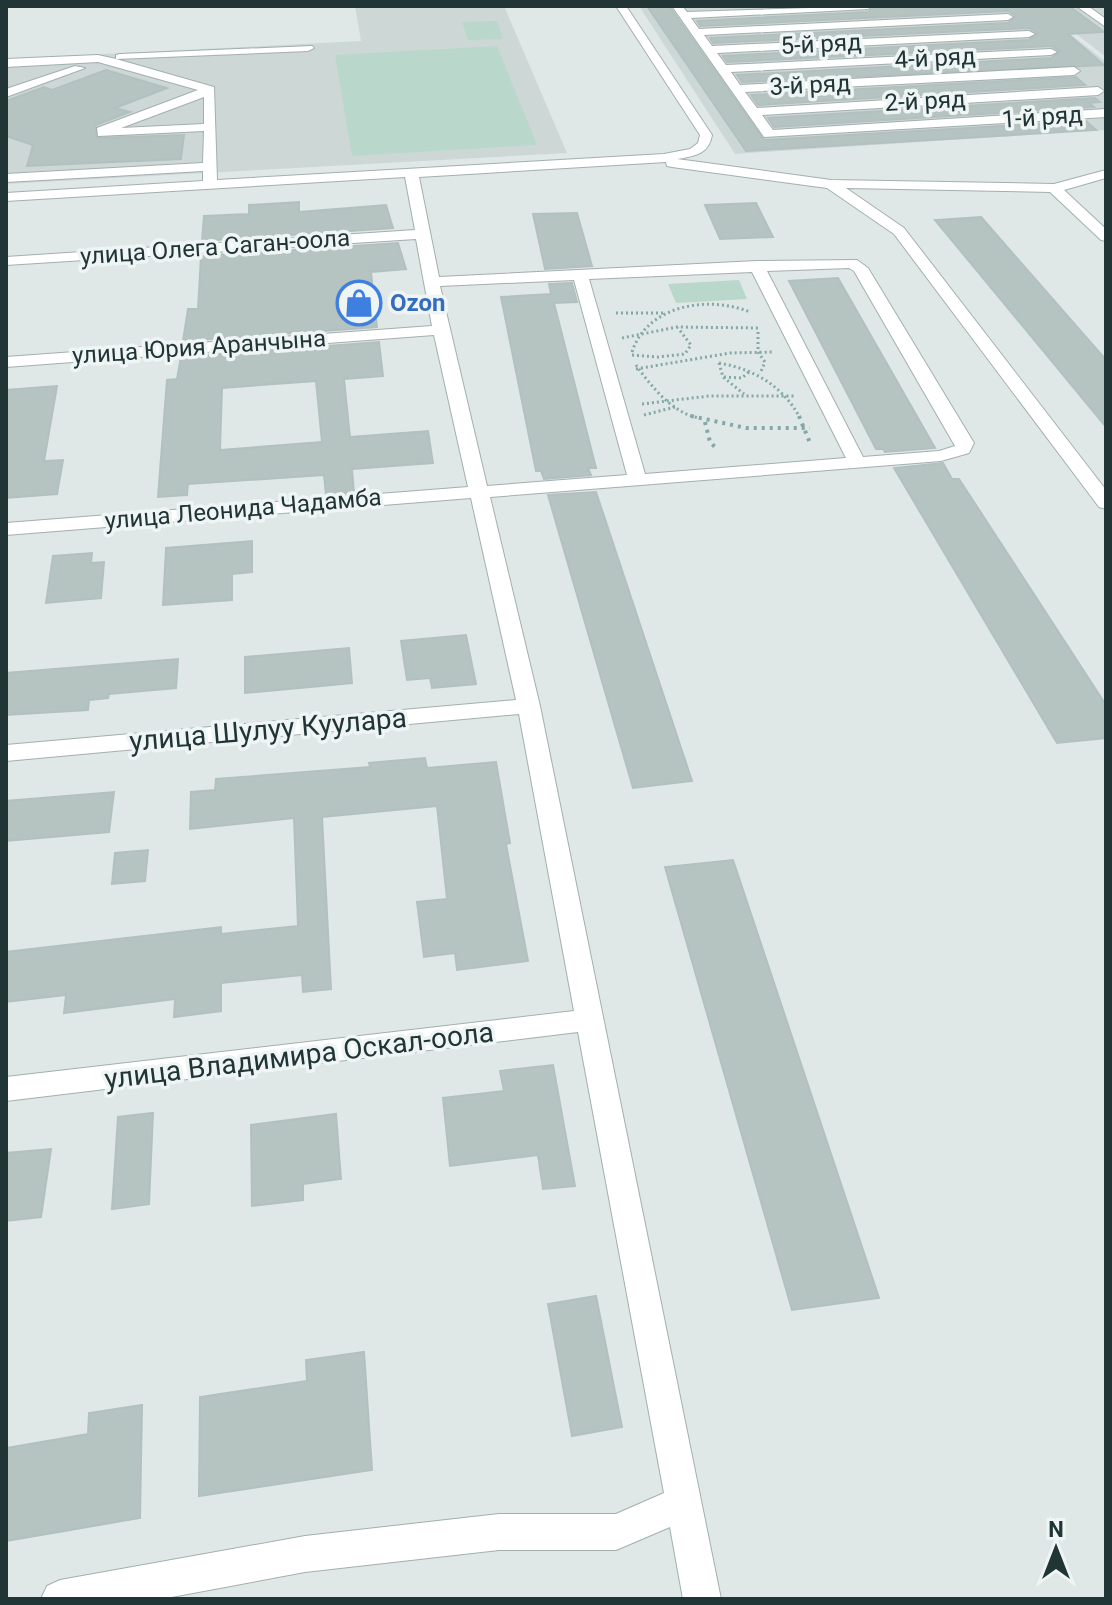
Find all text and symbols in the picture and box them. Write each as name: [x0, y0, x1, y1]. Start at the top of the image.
street label: 5-й ряд: [780, 28, 862, 60]
street label: 4-й ряд: [894, 42, 976, 74]
street label: 3-й ряд: [769, 69, 851, 101]
street label: 2-й ряд: [884, 85, 966, 117]
street label: 1-й ряд: [1001, 100, 1083, 134]
street label: улица Олега Саган-оола: [79, 224, 351, 270]
shop icon: Ozon: [335, 279, 383, 327]
place label: Ozon: [390, 289, 446, 317]
street label: улица Юрия Аранчына: [71, 324, 327, 370]
street label: улица Леонида Чадамба: [104, 483, 382, 535]
street label: улица Шулуу Куулара: [128, 701, 408, 758]
street label: улица Владимира Оскал-оола: [103, 1015, 496, 1096]
north arrow: [1016, 1509, 1096, 1589]
text: N: [1048, 1517, 1064, 1542]

